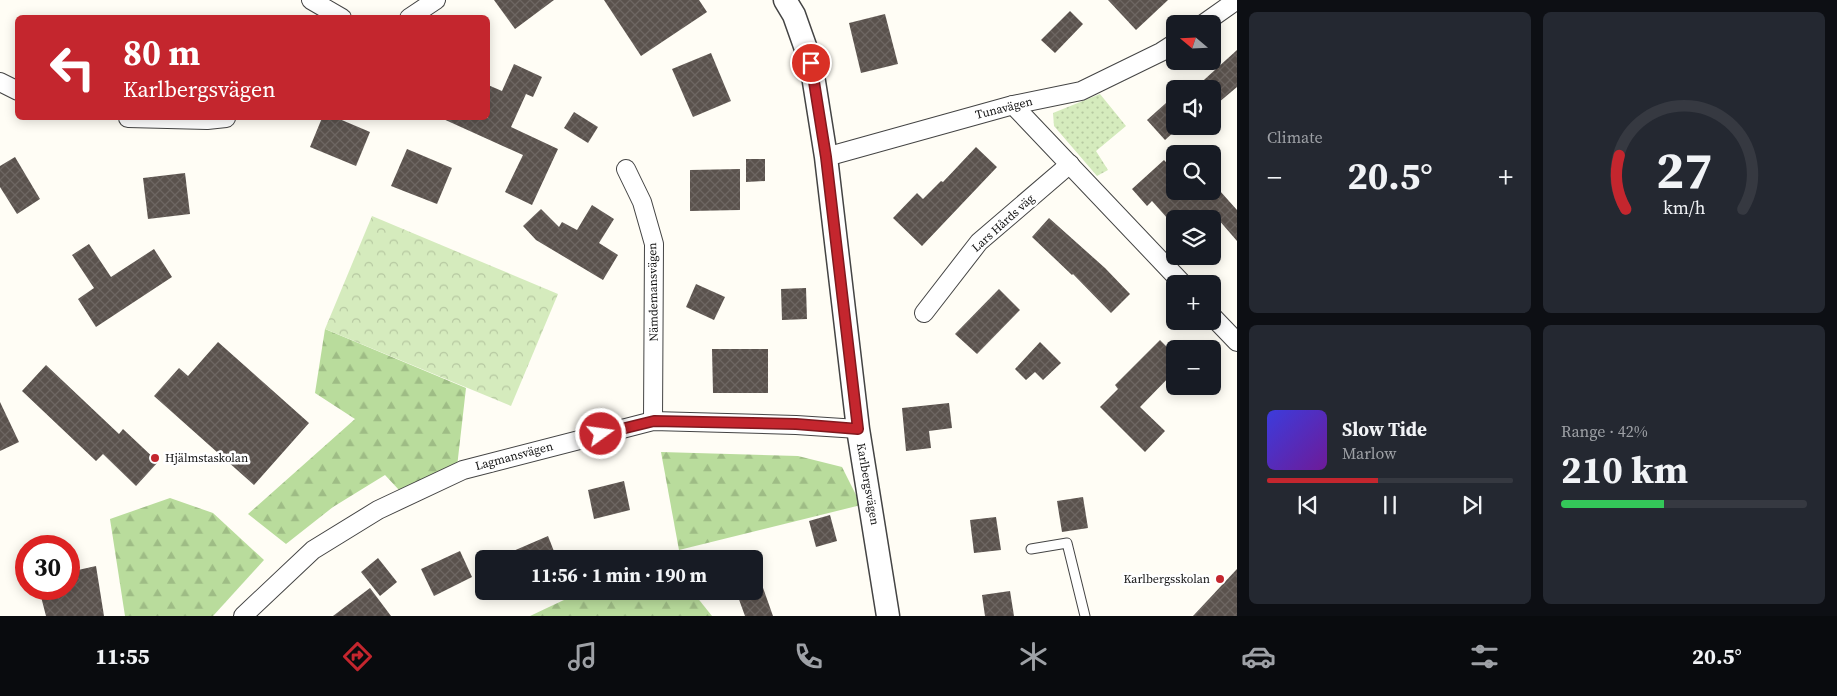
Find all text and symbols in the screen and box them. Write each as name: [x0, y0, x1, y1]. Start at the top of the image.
north arrow: [1166, 15, 1221, 70]
map controls: [1166, 15, 1221, 395]
text: 80 m: [123, 29, 200, 77]
icon: left: [40, 35, 105, 100]
pin: [790, 42, 832, 84]
icon: arrive: [797, 49, 825, 77]
text: Karlbergsvägen: [123, 74, 276, 104]
button: sound: [1166, 80, 1221, 135]
street label: Tunavägen: [974, 93, 1034, 123]
text: Climate: [1267, 126, 1323, 148]
text: 27: [1656, 134, 1712, 205]
button: search: [1166, 145, 1221, 200]
text: 20.5°: [1347, 150, 1433, 202]
text: −: [1267, 158, 1282, 196]
text: +: [1498, 158, 1513, 196]
street label: Lars Hårds väg: [968, 191, 1038, 255]
text: km/h: [1663, 195, 1706, 220]
button: layers: [1166, 210, 1221, 265]
street label: Nämdemansvägen: [644, 242, 662, 342]
button: +: [1166, 275, 1221, 330]
button: −: [1166, 340, 1221, 395]
position arrow: [574, 407, 626, 459]
text: Slow Tide: [1342, 416, 1427, 442]
text: Range · 42%: [1561, 420, 1648, 442]
street label: Lagmansvägen: [473, 438, 555, 474]
street label: Karlbergsvägen: [853, 442, 883, 526]
text: Marlow: [1342, 442, 1397, 464]
text: 210 km: [1561, 444, 1688, 496]
place label: Hjälmstaskolan: [165, 450, 248, 466]
marker: Hjälmstaskolan: [149, 452, 161, 464]
icon: previous: [1294, 491, 1322, 519]
icon: pause: [1376, 491, 1404, 519]
icon: next: [1458, 491, 1486, 519]
speed limit sign: 30: [15, 535, 80, 600]
text: 11:56 · 1 min · 190 m: [531, 562, 707, 588]
place label: Karlbergsskolan: [1123, 571, 1210, 587]
marker: Karlbergsskolan: [1214, 573, 1226, 585]
icon: directions: [340, 639, 375, 674]
icon: music: [565, 639, 600, 674]
icon: phone: [791, 639, 826, 674]
icon: climate: [1016, 639, 1051, 674]
icon: car: [1241, 639, 1276, 674]
icon: filters: [1467, 639, 1502, 674]
text: 11:55: [95, 641, 149, 671]
text: 20.5°: [1692, 641, 1742, 671]

